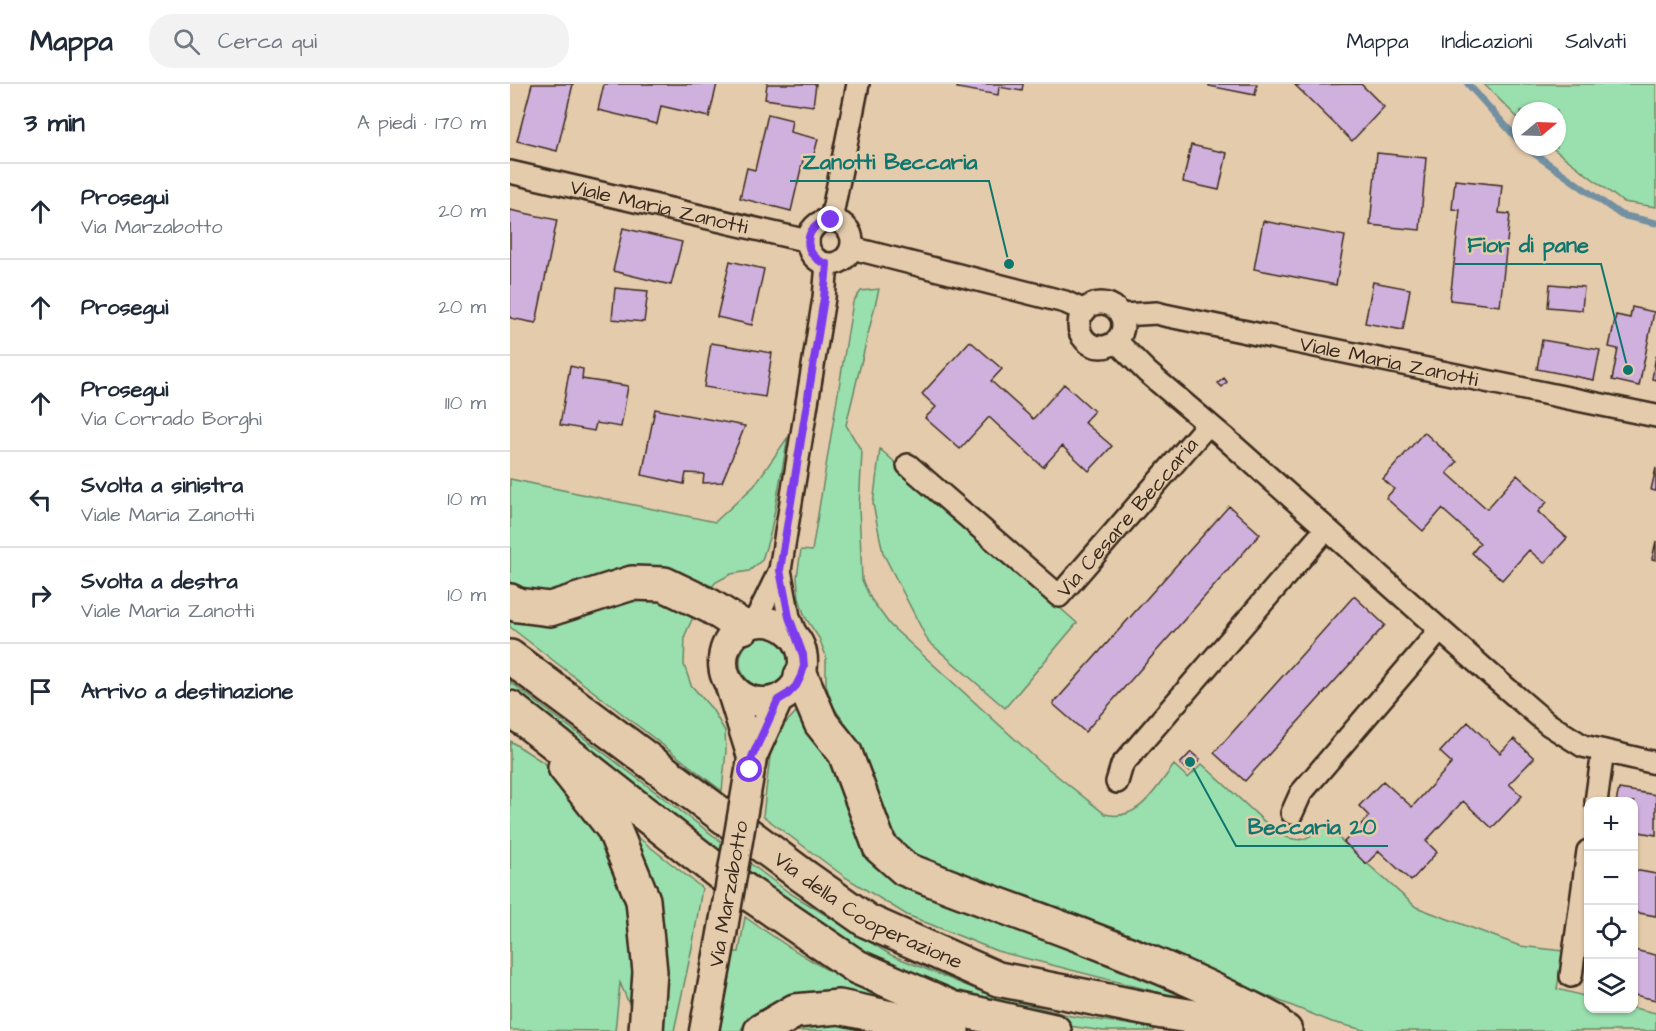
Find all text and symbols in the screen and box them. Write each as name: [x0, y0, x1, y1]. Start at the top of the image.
search box: [149, 14, 569, 68]
text: Mappa: [30, 22, 113, 61]
icon: search: [170, 25, 203, 58]
text: Cerca qui: [218, 26, 317, 57]
text: Mappa: [1346, 27, 1409, 56]
text: Indicazioni: [1442, 27, 1532, 56]
text: Salvati: [1565, 27, 1626, 56]
north arrow: [1512, 102, 1566, 156]
text: 3 min: [24, 105, 85, 141]
text: A piedi · 170 m: [357, 109, 486, 137]
callout: Zanotti Beccaria: [790, 141, 989, 181]
text: Zanotti Beccaria: [803, 147, 978, 178]
street label: Viale Maria Zanotti: [567, 172, 751, 242]
text: Prosegui: [81, 182, 168, 213]
icon: ahead: [24, 195, 57, 228]
text: 20 m: [438, 197, 486, 225]
route end: [817, 206, 843, 232]
text: Via Marzabotto: [81, 213, 222, 241]
callout: Fior di pane: [1455, 224, 1601, 264]
text: Fior di pane: [1467, 230, 1589, 261]
icon: ahead: [24, 291, 57, 324]
text: Prosegui: [81, 292, 168, 323]
text: 20 m: [438, 293, 486, 321]
street label: Viale Maria Zanotti: [1297, 329, 1481, 394]
text: Prosegui: [81, 374, 168, 405]
icon: ahead: [24, 387, 57, 420]
text: 110 m: [445, 389, 486, 417]
text: Via Corrado Borghi: [81, 405, 262, 433]
street label: Via Cesare Beccaria: [1050, 431, 1205, 604]
text: Svolta a sinistra: [81, 470, 243, 501]
icon: left: [24, 483, 57, 516]
text: 10 m: [447, 485, 486, 513]
text: Viale Maria Zanotti: [81, 501, 254, 529]
text: Svolta a destra: [81, 566, 238, 597]
icon: right: [24, 579, 57, 612]
text: 10 m: [447, 581, 486, 609]
text: Viale Maria Zanotti: [81, 597, 254, 625]
icon: arrive: [24, 675, 57, 708]
text: Arrivo a destinazione: [81, 676, 293, 707]
route start: [736, 756, 762, 782]
map controls: [1584, 797, 1638, 1013]
button: +: [1584, 797, 1638, 851]
callout: Beccaria 20: [1236, 806, 1388, 846]
text: Beccaria 20: [1248, 812, 1376, 843]
street label: Via Marzabotto: [701, 818, 756, 970]
street label: Via della Cooperazione: [768, 845, 967, 977]
button: −: [1584, 851, 1638, 905]
button: locate: [1584, 905, 1638, 959]
button: layers: [1584, 959, 1638, 1013]

